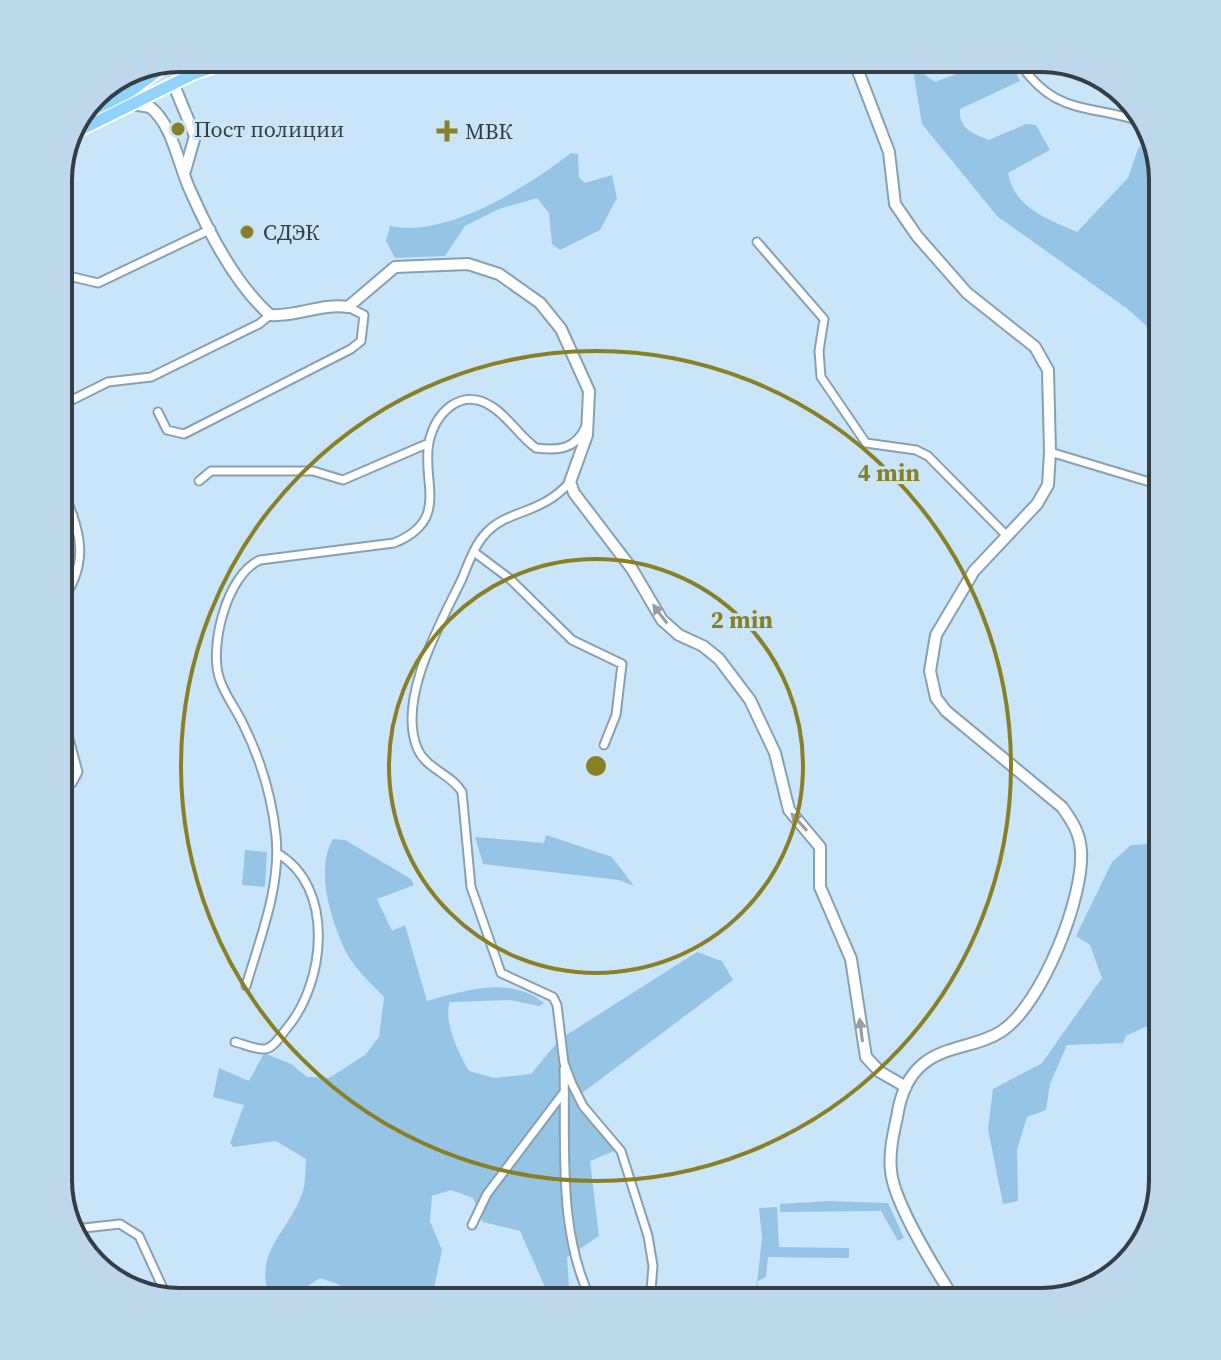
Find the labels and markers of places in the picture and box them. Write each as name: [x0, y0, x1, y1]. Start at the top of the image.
place label: Пост полиции: [194, 114, 344, 144]
place label: МВК: [465, 116, 513, 146]
marker: Пост полиции: [169, 120, 187, 138]
marker: МВК: [436, 120, 458, 142]
place label: СДЭК: [263, 217, 320, 247]
marker: СДЭК: [238, 223, 256, 241]
centre of rings: [582, 752, 610, 780]

